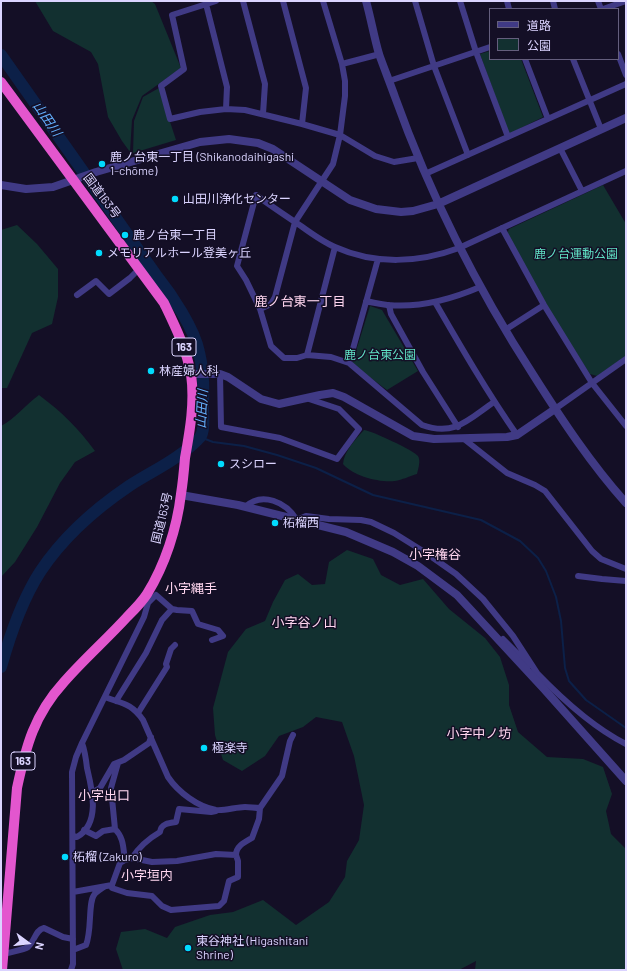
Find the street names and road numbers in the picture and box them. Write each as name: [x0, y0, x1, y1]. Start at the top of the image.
street label: 国道163号: [80, 171, 124, 221]
road number: 163: [172, 338, 196, 356]
street label: 国道163号: [149, 491, 175, 545]
road number: 163: [11, 752, 35, 770]

